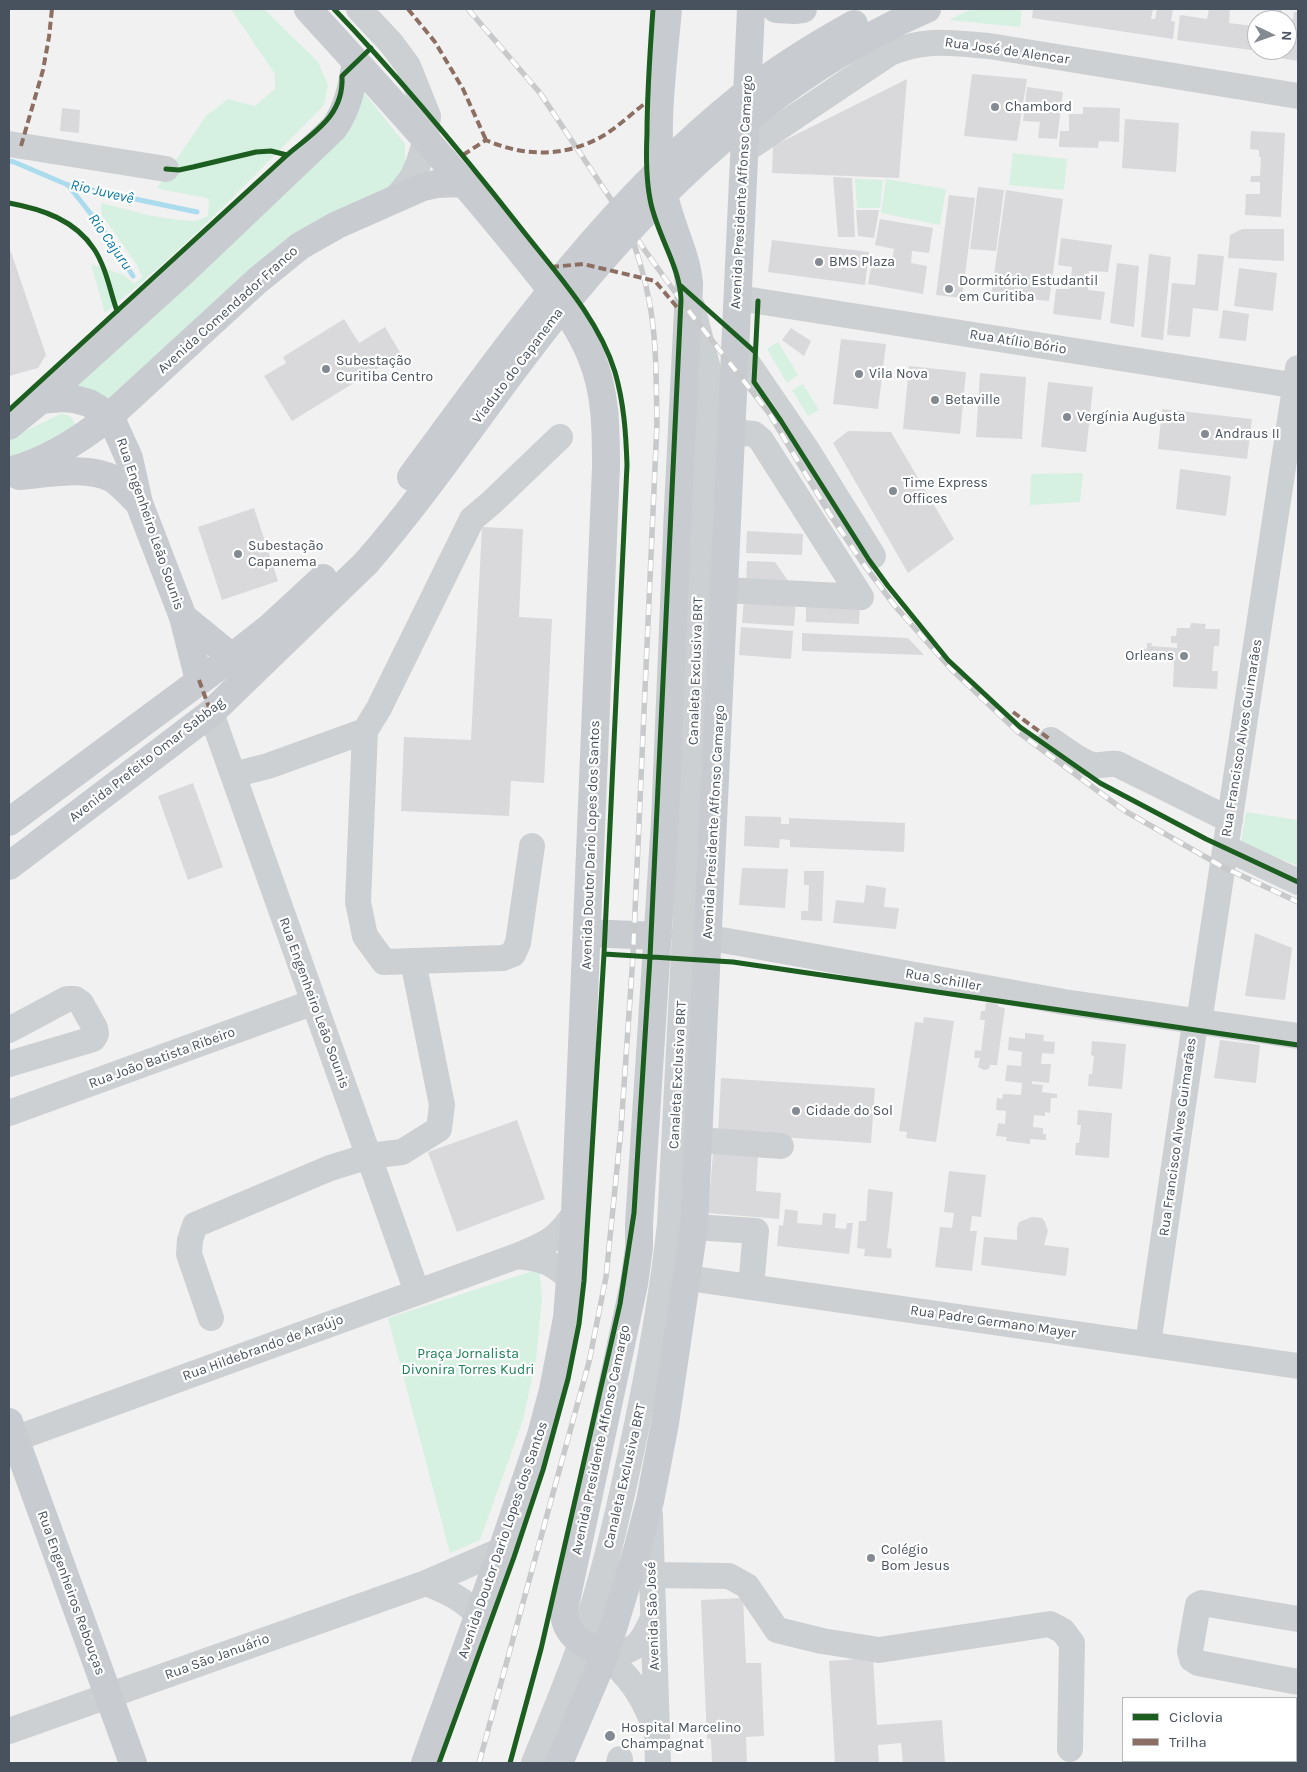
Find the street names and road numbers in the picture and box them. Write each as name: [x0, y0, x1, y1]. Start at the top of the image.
street label: Rua José de Alencar: [944, 34, 1070, 68]
street label: Avenida Presidente Affonso Camargo: [727, 74, 757, 310]
street label: Avenida Comendador Franco: [155, 243, 301, 377]
street label: Viaduto do Capanema: [469, 305, 567, 427]
street label: Rua Atílio Bório: [968, 326, 1068, 358]
street label: Rua Engenheiro Leão Sounis: [113, 436, 187, 612]
street label: Canaleta Exclusiva BRT: [685, 597, 707, 745]
street label: Rua Francisco Alves Guimarães: [1218, 638, 1266, 838]
street label: Avenida Prefeito Omar Sabbag: [66, 694, 228, 826]
street label: Avenida Presidente Affonso Camargo: [699, 704, 729, 940]
street label: Avenida Doutor Dario Lopes dos Santos: [578, 720, 604, 970]
street label: Rua Engenheiro Leão Sounis: [275, 915, 353, 1091]
street label: Rua Schiller: [904, 965, 982, 995]
street label: Canaleta Exclusiva BRT: [666, 1000, 690, 1150]
street label: Rua João Batista Ribeiro: [86, 1024, 238, 1092]
street label: Rua Francisco Alves Guimarães: [1156, 1037, 1200, 1237]
street label: Rua Padre Germano Mayer: [909, 1302, 1077, 1342]
street label: Rua Hildebrando de Araújo: [180, 1311, 346, 1385]
street label: Avenida Presidente Affonso Camargo: [568, 1324, 634, 1556]
street label: Canaleta Exclusiva BRT: [600, 1402, 650, 1550]
street label: Avenida Doutor Dario Lopes dos Santos: [454, 1419, 552, 1661]
street label: Rua Engenheiros Rebouças: [33, 1509, 109, 1677]
street label: Avenida São José: [643, 1561, 663, 1671]
street label: Rua São Januário: [162, 1630, 272, 1684]

